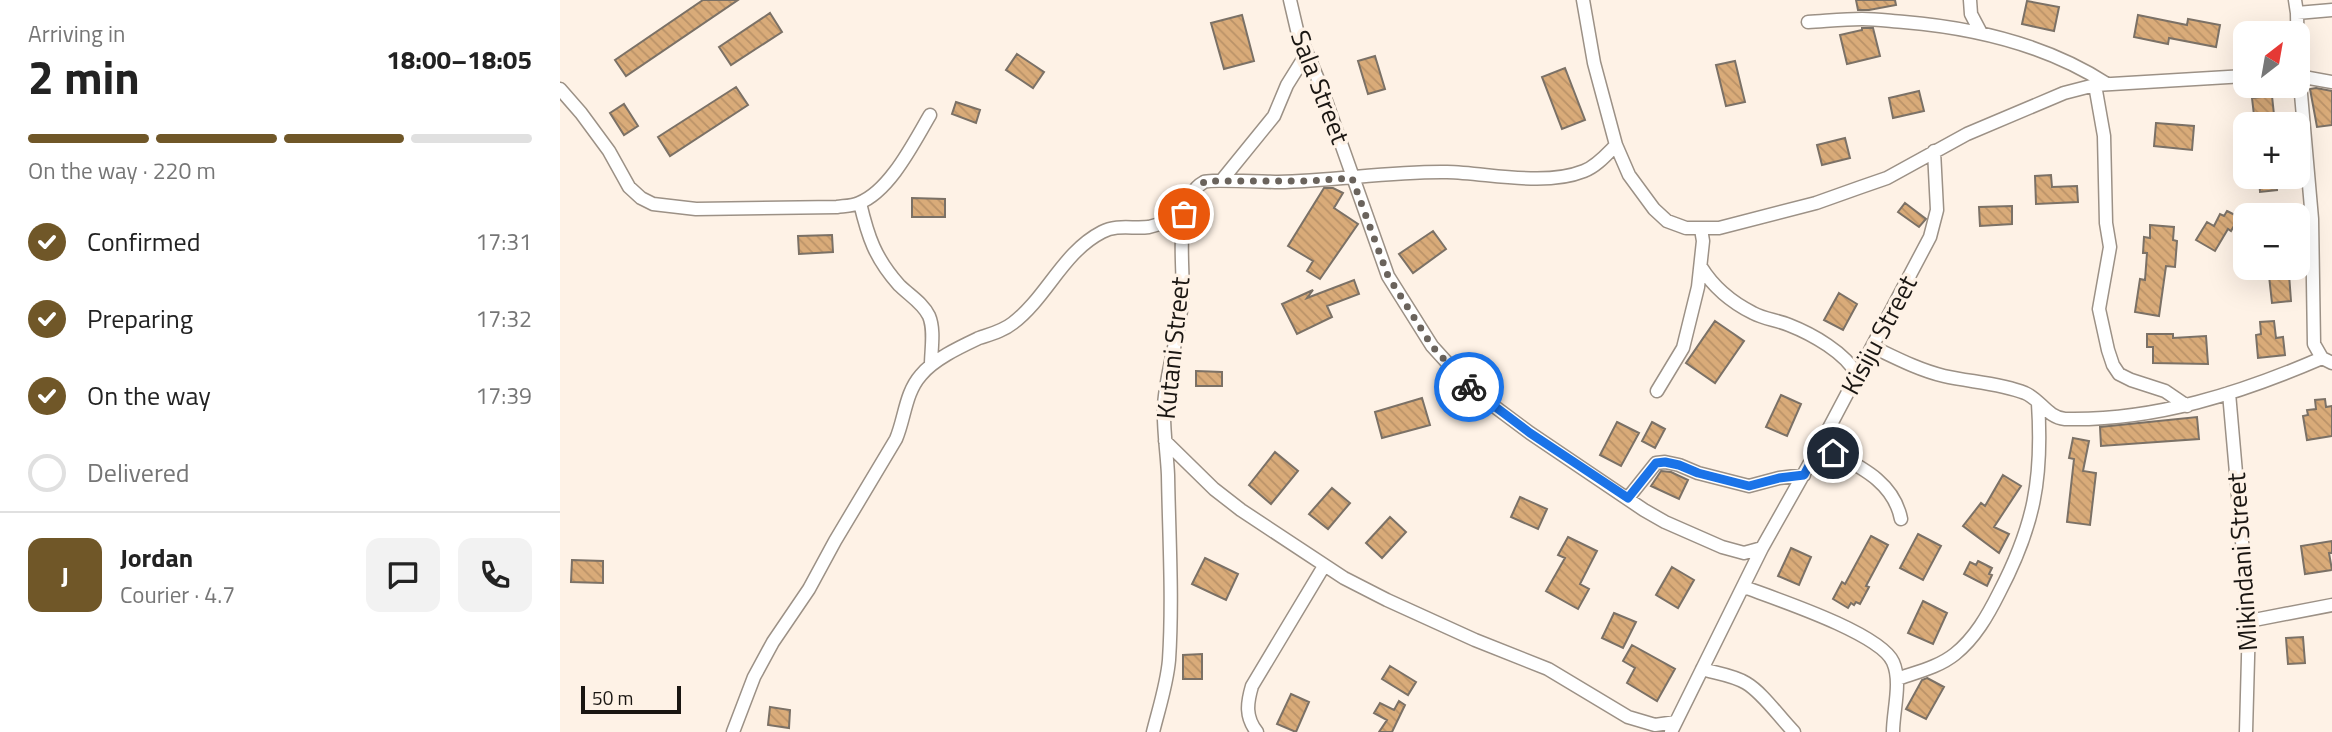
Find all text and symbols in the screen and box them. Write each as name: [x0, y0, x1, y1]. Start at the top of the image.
text: Arriving in: [28, 16, 125, 51]
north arrow: [2233, 21, 2310, 98]
map controls: [2233, 21, 2310, 280]
street label: Sala Street: [1281, 24, 1360, 149]
text: 18:00–18:05: [386, 40, 532, 79]
text: 2 min: [28, 42, 140, 112]
button: +: [2233, 112, 2310, 189]
text: On the way · 220 m: [28, 153, 216, 188]
pin: [1154, 184, 1214, 244]
icon: bag: [1165, 195, 1203, 233]
button: −: [2233, 203, 2310, 280]
text: Confirmed: [87, 222, 201, 261]
icon: check: [28, 223, 66, 261]
text: 17:31: [475, 224, 532, 259]
street label: Kisiju Street: [1831, 268, 1926, 402]
street label: Kutani Street: [1146, 275, 1199, 421]
text: Preparing: [87, 299, 193, 338]
icon: check: [28, 300, 66, 338]
text: 17:32: [475, 301, 532, 336]
courier: [1434, 352, 1504, 422]
icon: bike: [1450, 368, 1488, 406]
text: On the way: [87, 376, 211, 415]
icon: check: [28, 377, 66, 415]
text: 17:39: [475, 378, 532, 413]
pin: [1803, 423, 1863, 483]
icon: home: [1814, 434, 1852, 472]
text: Delivered: [87, 453, 190, 492]
street label: Mikindani Street: [2216, 471, 2267, 653]
text: Jordan: [120, 538, 193, 577]
button: chat: [366, 538, 440, 612]
button: phone: [458, 538, 532, 612]
text: J: [61, 556, 69, 595]
text: Courier · 4.7: [120, 577, 235, 612]
scale bar: [581, 683, 681, 715]
text: 50 m: [592, 683, 633, 712]

